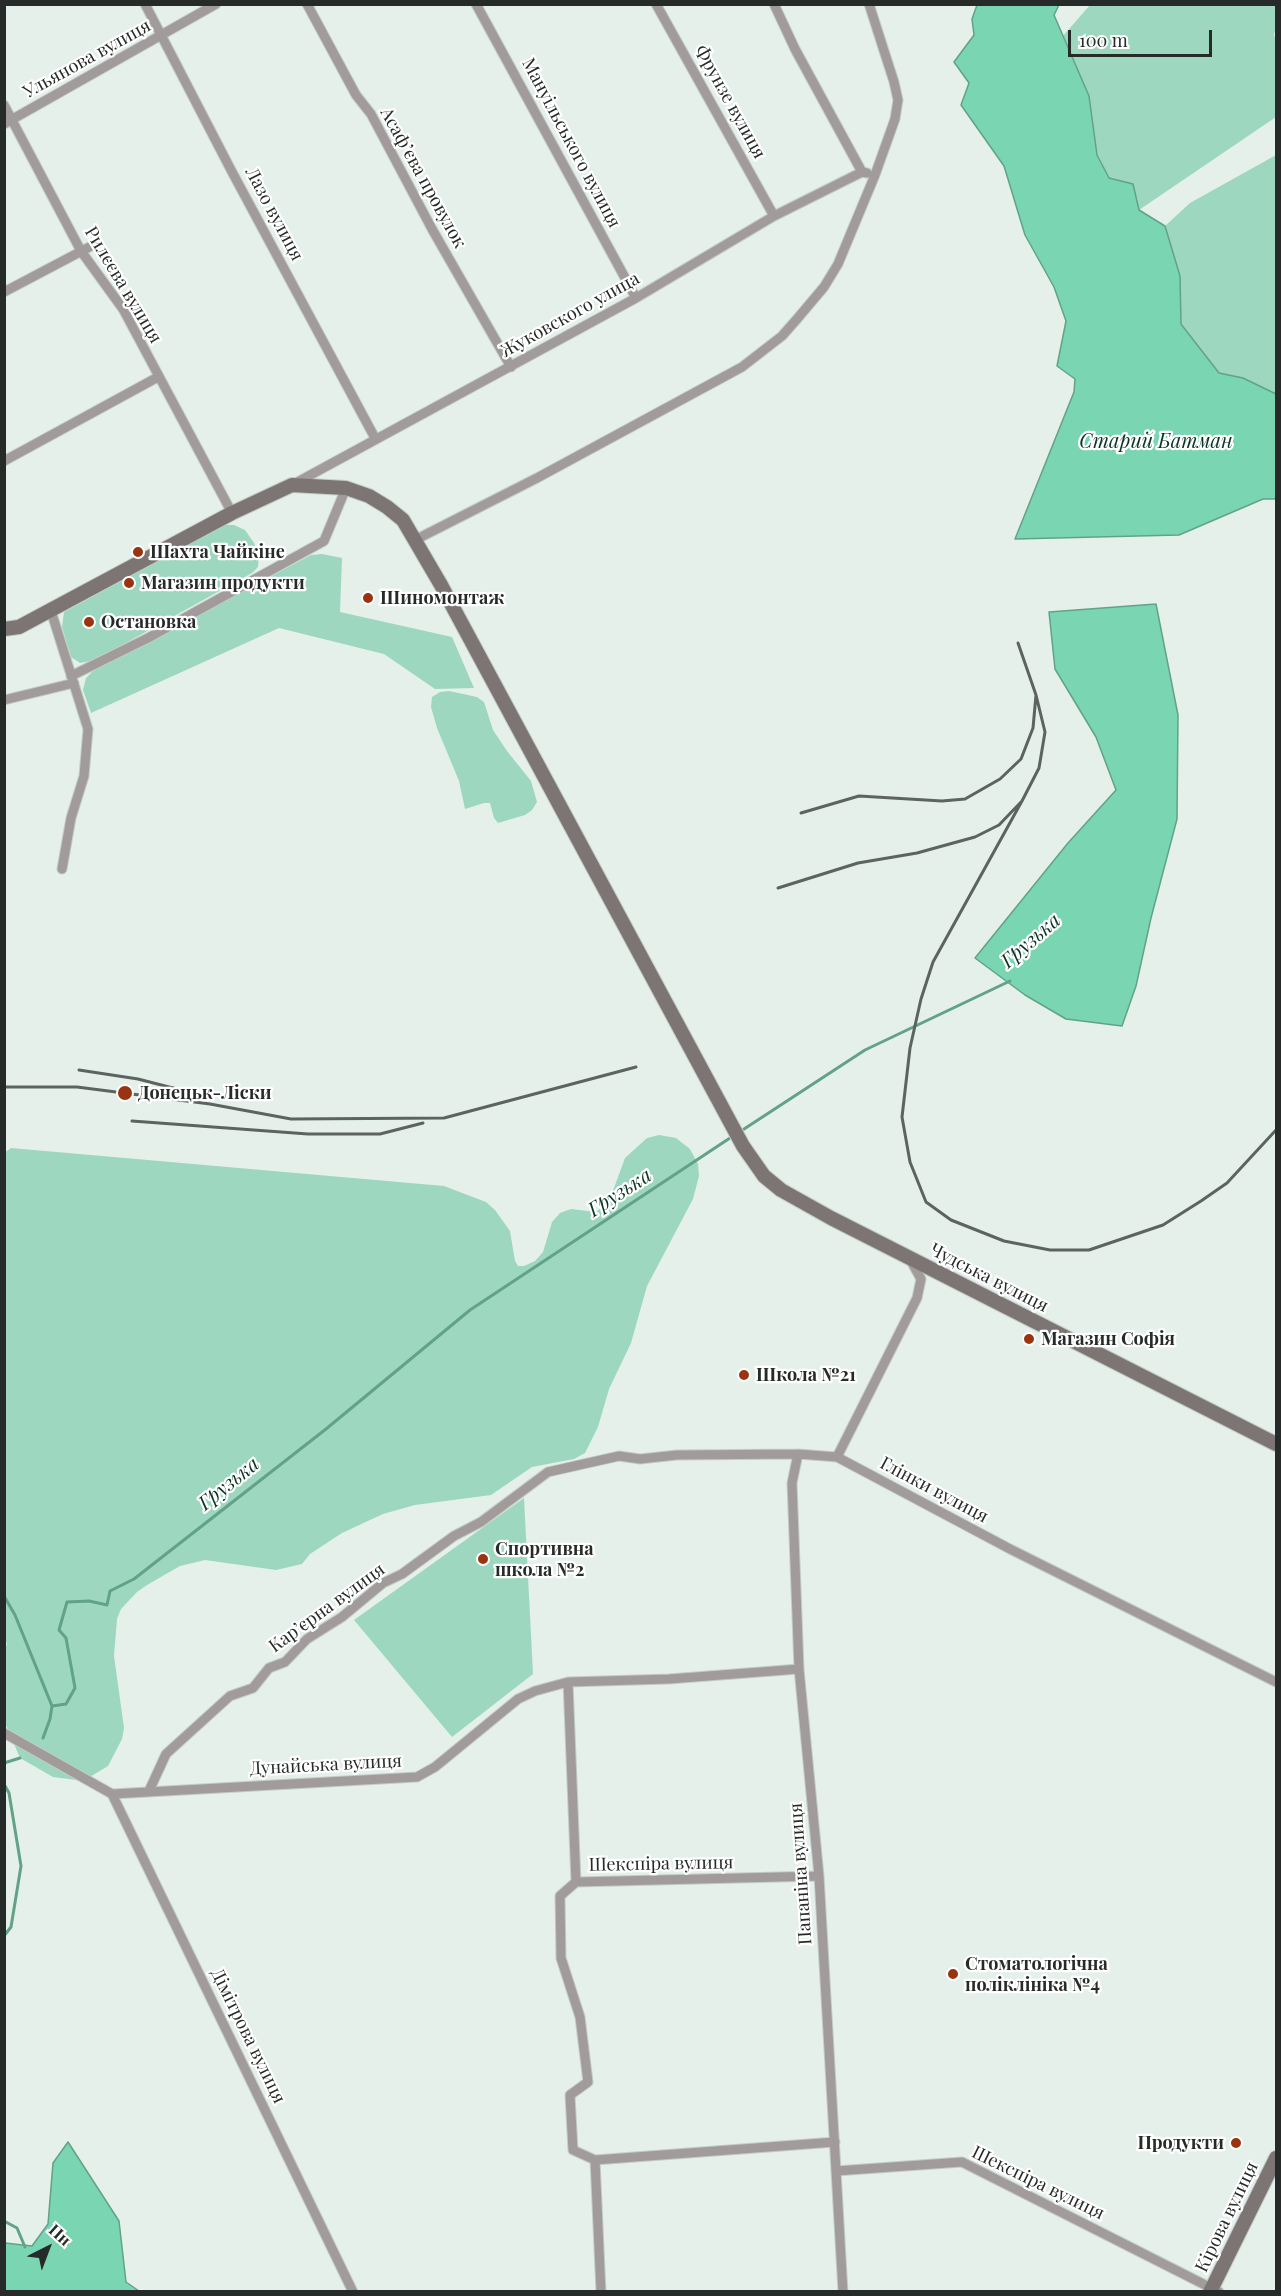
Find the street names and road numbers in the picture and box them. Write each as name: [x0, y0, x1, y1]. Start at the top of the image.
street label: Ульянова вулиця: [20, 15, 154, 103]
street label: Фрунзе вулиця: [690, 41, 770, 163]
street label: Мануільського вулиця: [517, 54, 625, 232]
street label: Асаф’єва провулок: [375, 104, 471, 252]
street label: Лазо вулиця: [240, 163, 308, 265]
street label: Рилєєва вулиця: [80, 223, 166, 347]
street label: Жуковского улица: [497, 268, 643, 362]
street label: Чудська вулиця: [926, 1239, 1052, 1317]
street label: Глінки вулиця: [876, 1453, 992, 1527]
street label: Кар’єрна вулиця: [265, 1559, 389, 1657]
street label: Дунайська вулиця: [249, 1750, 403, 1780]
street label: Папаніна вулиця: [785, 1802, 817, 1946]
street label: Шекспіра вулиця: [588, 1852, 734, 1876]
street label: Дімітрова вулиця: [206, 1965, 290, 2107]
street label: Шекспіра вулиця: [968, 2142, 1108, 2224]
street label: Кірова вулиця: [1191, 2158, 1263, 2276]

